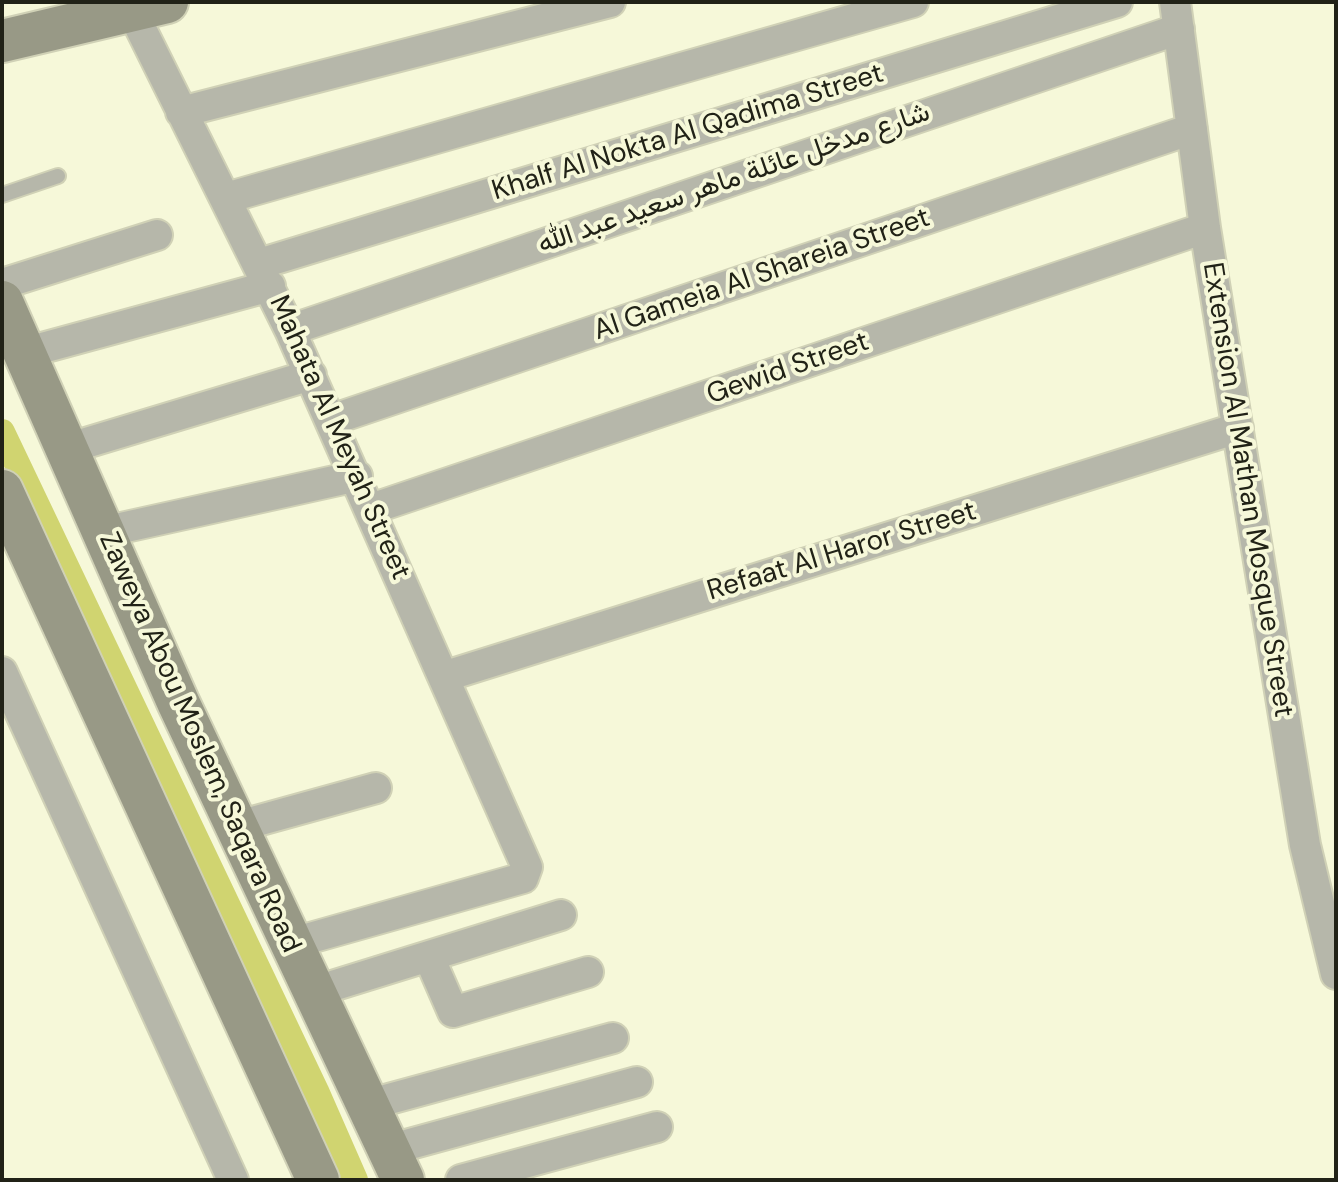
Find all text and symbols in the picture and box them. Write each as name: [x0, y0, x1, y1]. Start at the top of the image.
street label: Khalf Al Nokta Al Qadima Street: [488, 57, 888, 209]
street label: شارع مدخل عائلة ماهر سعيد عبد الله: [534, 96, 934, 262]
street label: Al Gameia Al Shareia Street: [589, 202, 935, 348]
street label: Extension Al Mathan Mosque Street: [1194, 260, 1300, 720]
street label: Mahata Al Meyah Street: [261, 291, 417, 585]
street label: Gewid Street: [703, 326, 873, 412]
street label: Refaat Al Haror Street: [704, 495, 980, 609]
street label: Zaweya Abou Moslem, Saqara Road: [91, 528, 307, 958]

